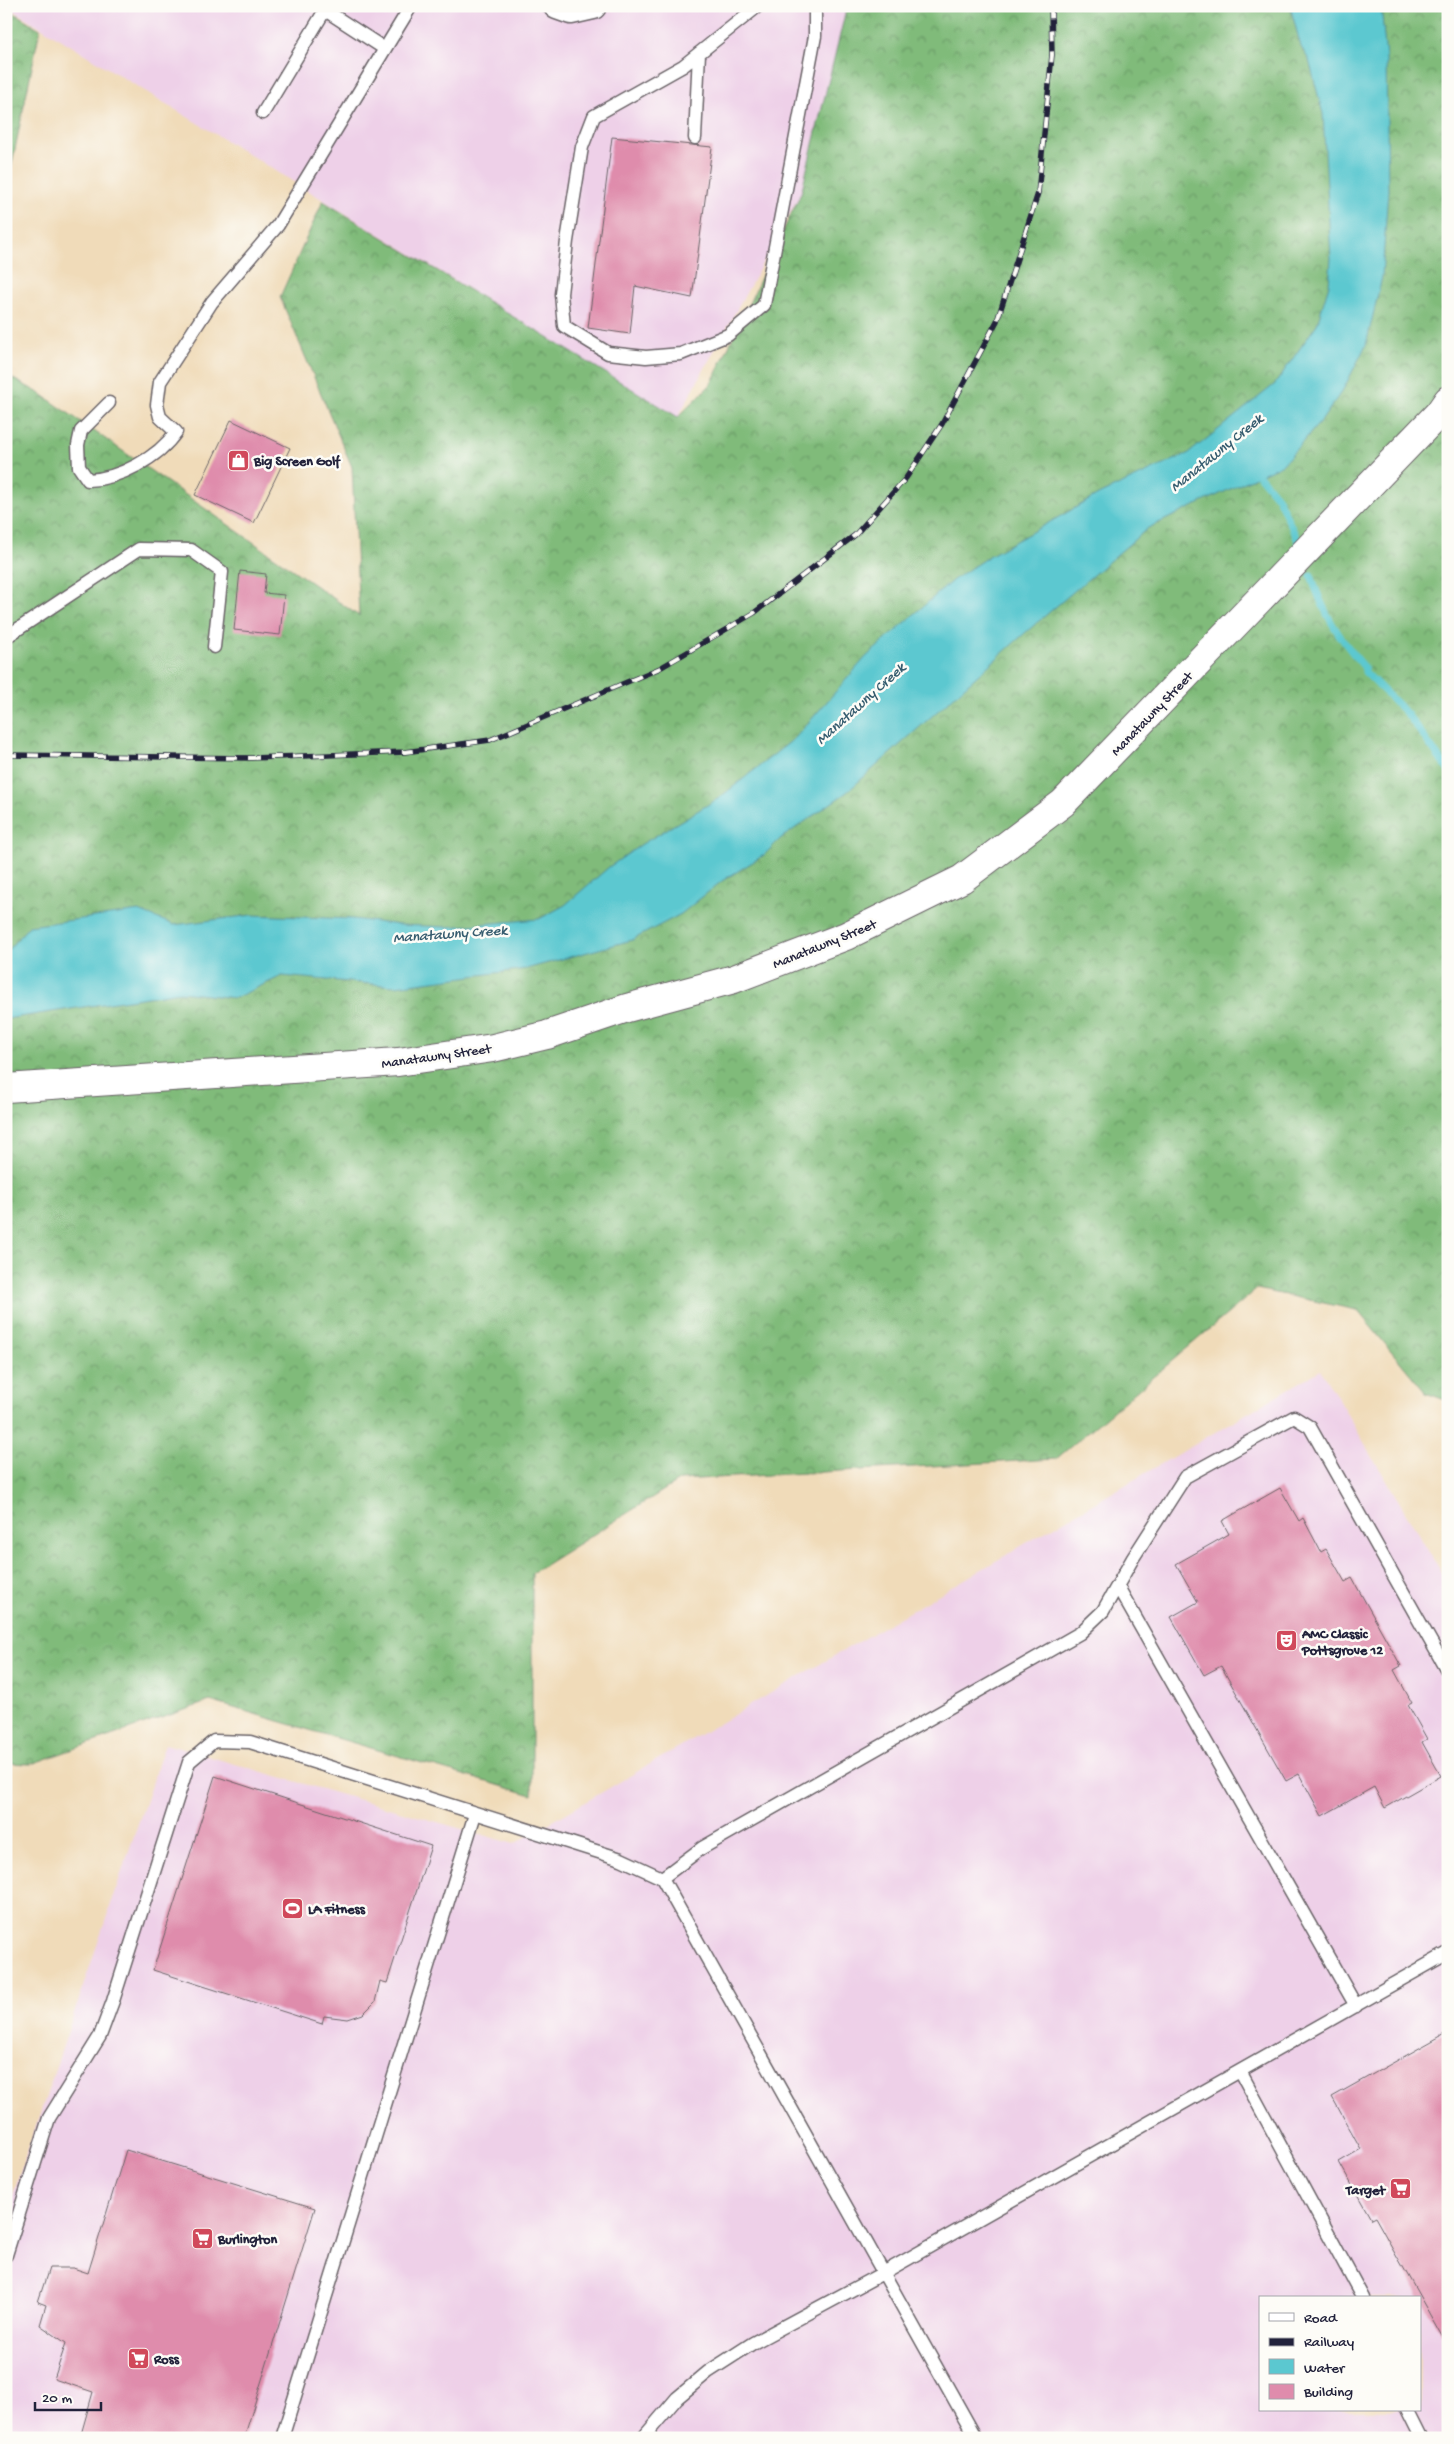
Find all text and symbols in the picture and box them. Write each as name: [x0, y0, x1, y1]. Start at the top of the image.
water label: Manatawny Creek: [1167, 410, 1268, 496]
shop icon: Big Screen Golf: [226, 448, 250, 472]
place label: Big Screen Golf: [253, 454, 341, 471]
water label: Manatawny Creek: [813, 659, 911, 749]
street label: Manatawny Street: [1108, 668, 1198, 760]
street label: Manatawny Street: [771, 916, 881, 974]
water label: Manatawny Creek: [393, 922, 509, 948]
street label: Manatawny Street: [380, 1041, 493, 1074]
place label: AMC Classic Pottsgrove 12: [1301, 1627, 1383, 1660]
theatre icon: AMC Classic Pottsgrove 12: [1274, 1629, 1298, 1653]
sports icon: LA Fitness: [280, 1896, 304, 1920]
place label: LA Fitness: [308, 1902, 366, 1919]
supermarket icon: Target: [1389, 2177, 1413, 2201]
place label: Target: [1345, 2183, 1386, 2200]
supermarket icon: Burlington: [190, 2226, 214, 2250]
place label: Burlington: [217, 2232, 277, 2249]
legend: [1259, 2296, 1422, 2412]
text: Road: [1304, 2310, 1338, 2328]
text: Railway: [1304, 2334, 1355, 2352]
supermarket icon: Ross: [126, 2346, 150, 2370]
place label: Ross: [153, 2352, 180, 2369]
text: Water: [1304, 2360, 1346, 2378]
scale bar: [35, 2379, 101, 2411]
text: Building: [1303, 2384, 1353, 2402]
text: 20 m: [42, 2390, 72, 2408]

